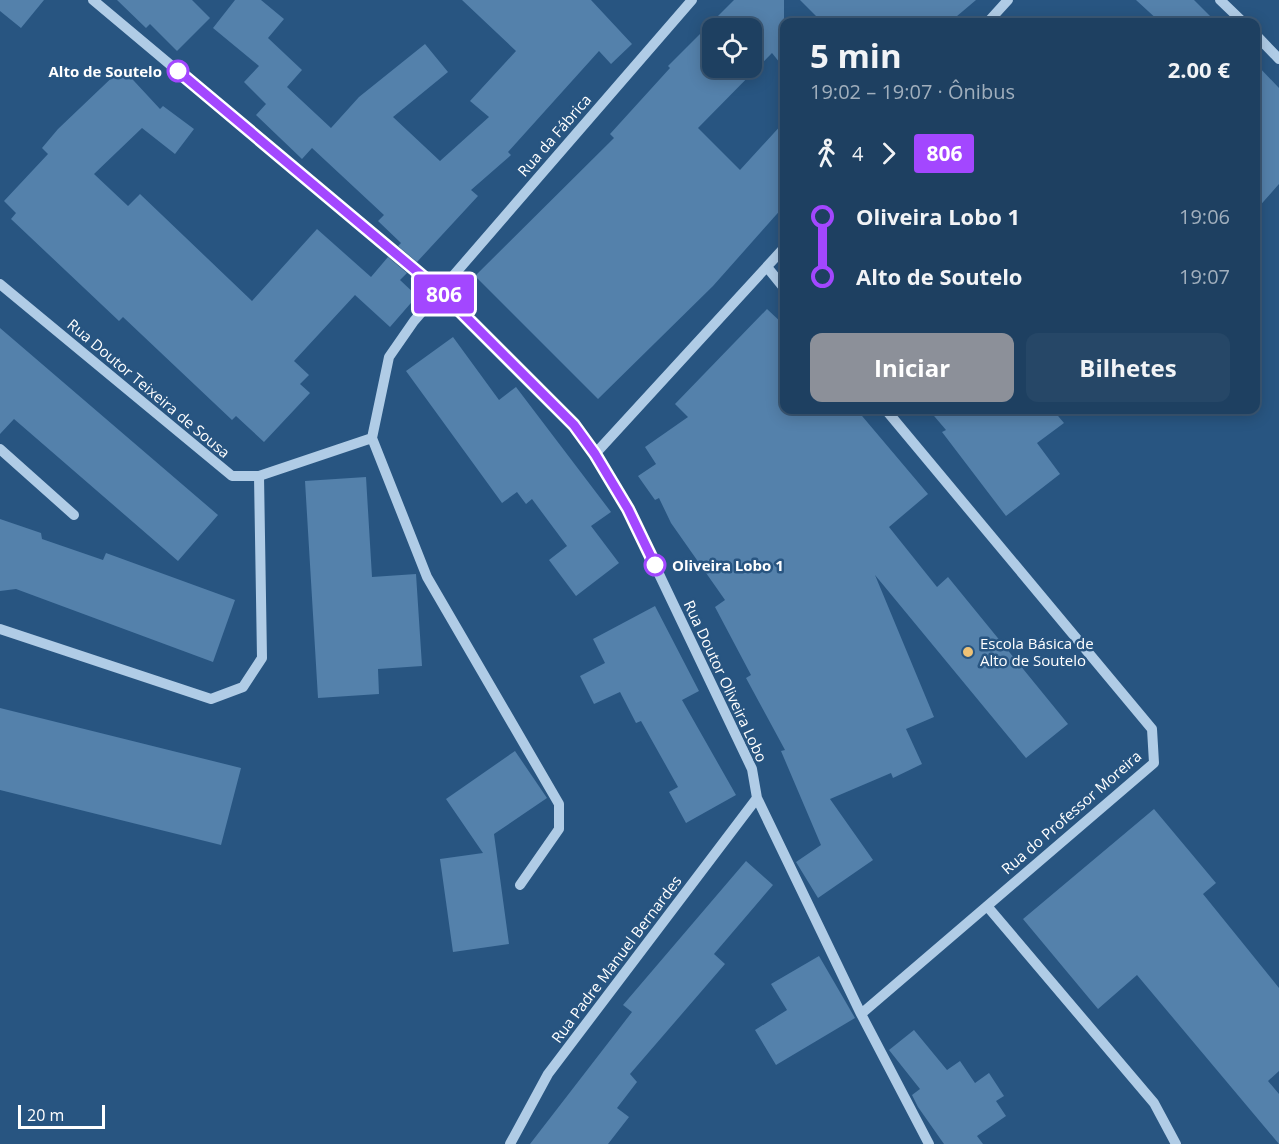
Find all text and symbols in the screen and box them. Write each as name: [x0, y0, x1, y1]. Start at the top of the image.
map controls: [702, 18, 762, 78]
button: locate: [702, 18, 762, 78]
text: 5 min: [810, 33, 902, 78]
text: 2.00 €: [1168, 54, 1230, 84]
marker: Alto de Soutelo: [167, 60, 189, 82]
place label: Alto de Soutelo: [48, 61, 162, 81]
text: 19:02 – 19:07 · Ônibus: [810, 78, 1015, 105]
street label: Rua da Fábrica: [513, 90, 595, 180]
icon: walk: [810, 137, 843, 170]
icon: forward: [872, 137, 905, 170]
text: 806: [926, 139, 962, 167]
text: 4: [852, 140, 863, 167]
text: Oliveira Lobo 1: [856, 201, 1020, 231]
text: 19:06: [1179, 203, 1230, 230]
text: Alto de Soutelo: [856, 261, 1023, 291]
text: 19:07: [1179, 263, 1230, 290]
line badge: 806: [410, 274, 478, 314]
text: 806: [426, 280, 462, 308]
street label: Rua Doutor Teixeira de Sousa: [63, 314, 235, 462]
button: Iniciar: [810, 333, 1014, 402]
button: Bilhetes: [1026, 333, 1230, 402]
marker: Oliveira Lobo 1: [644, 554, 666, 576]
place label: Oliveira Lobo 1: [672, 555, 784, 575]
street label: Rua Doutor Oliveira Lobo: [680, 597, 772, 765]
place label: Escola Básica de Alto de Soutelo: [980, 633, 1094, 670]
marker: Escola Básica de Alto de Soutelo: [961, 645, 975, 659]
street label: Rua do Professor Moreira: [997, 746, 1145, 878]
street label: Rua Padre Manuel Bernardes: [546, 871, 686, 1047]
scale bar: [18, 1102, 105, 1130]
text: 20 m: [27, 1104, 64, 1126]

